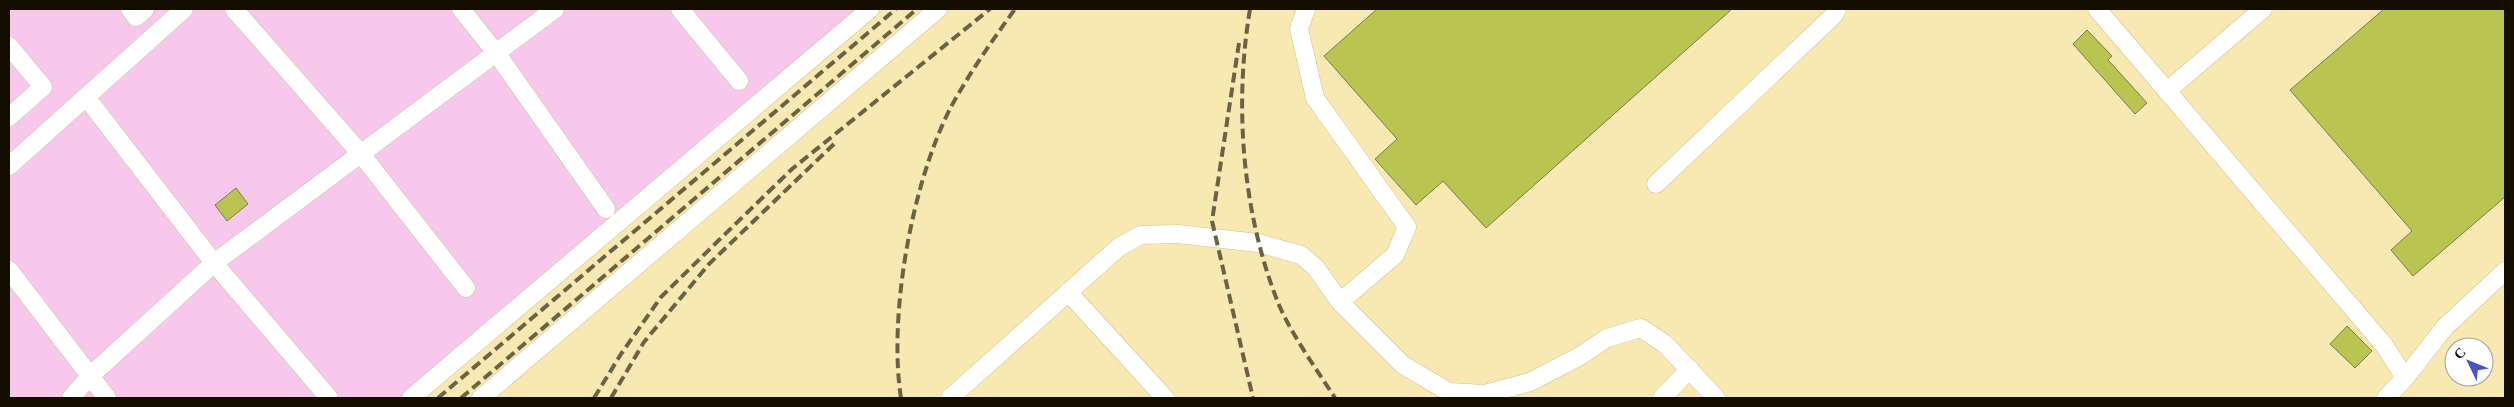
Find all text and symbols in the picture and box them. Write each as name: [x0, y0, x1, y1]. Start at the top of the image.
north arrow: [2444, 337, 2494, 387]
text: С: [2450, 344, 2469, 362]

